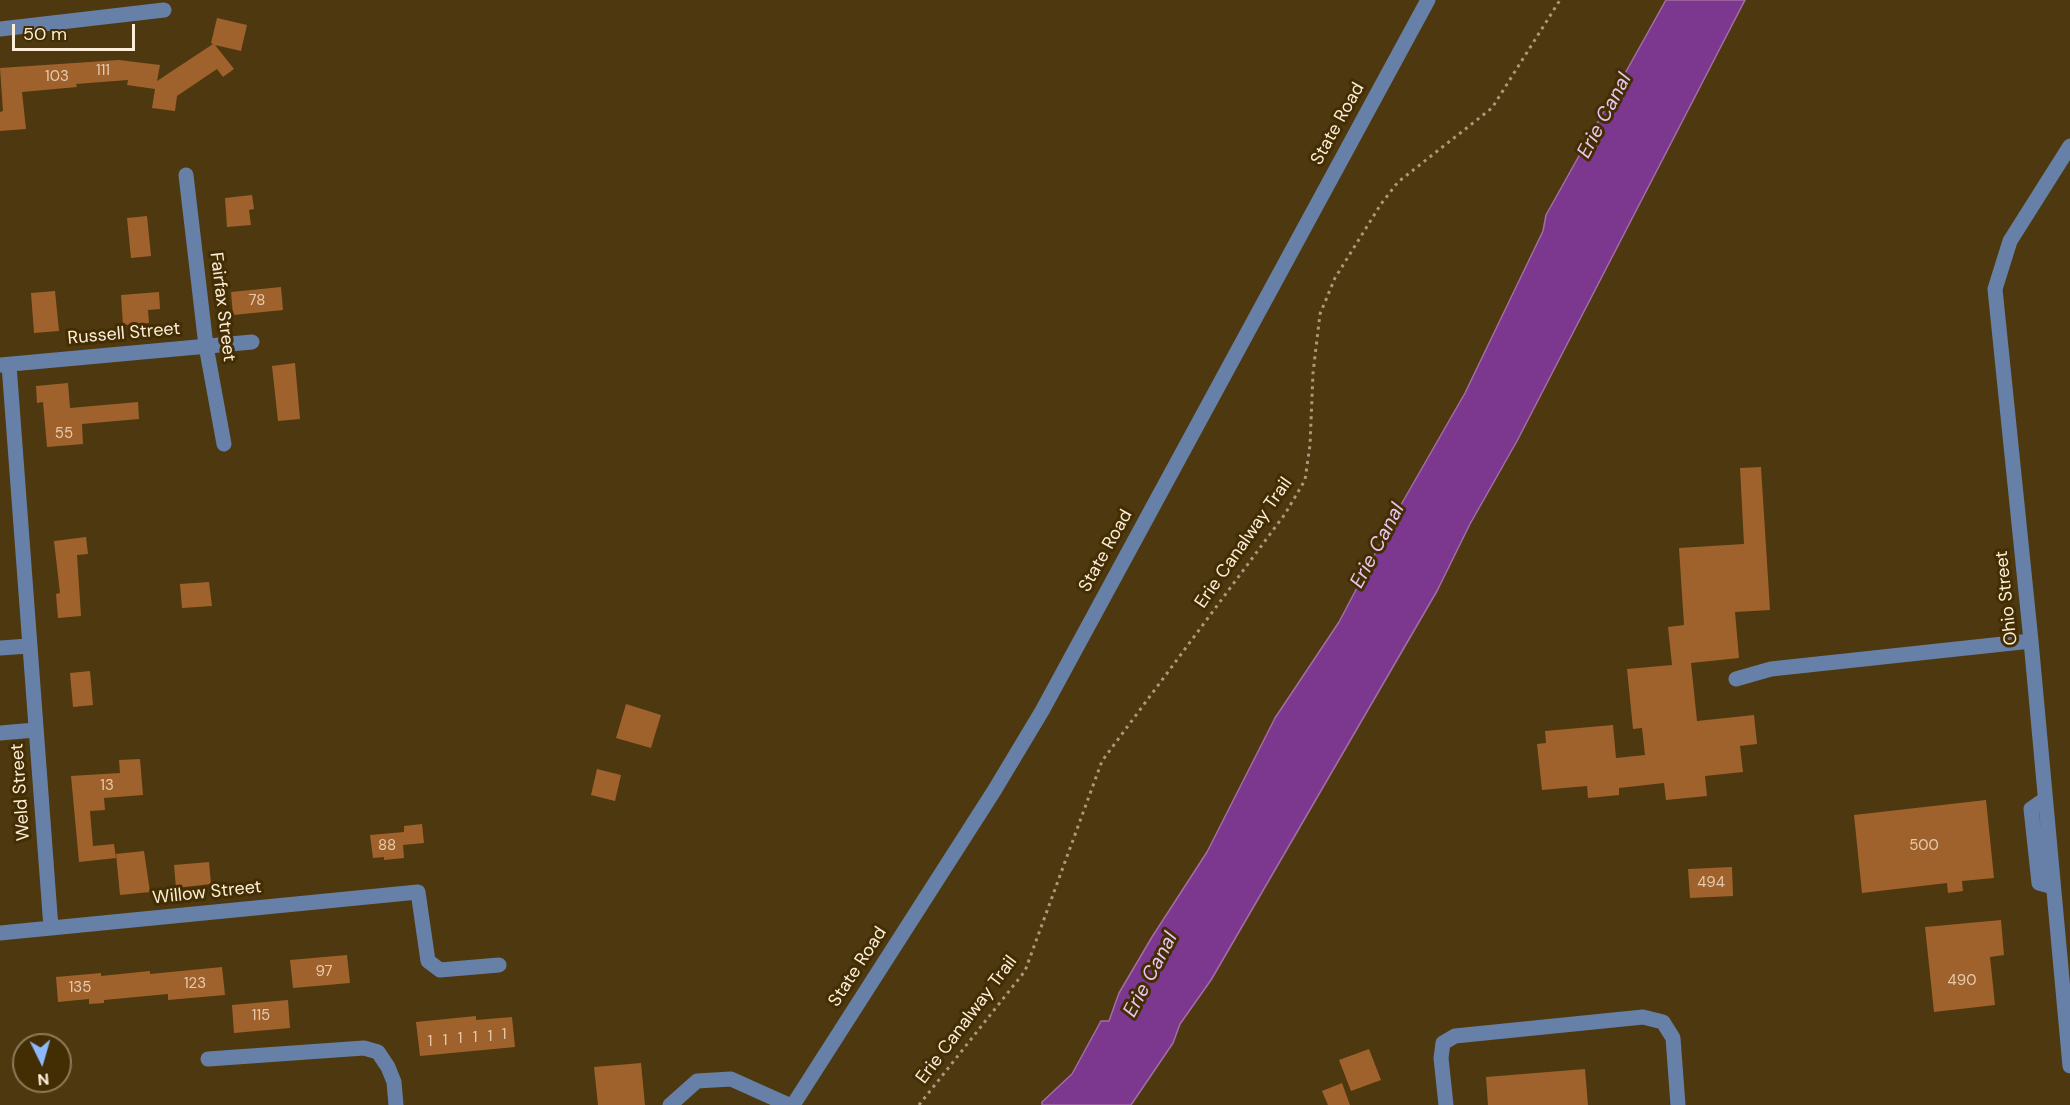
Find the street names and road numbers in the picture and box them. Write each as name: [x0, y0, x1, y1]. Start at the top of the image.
street label: State Road: [1307, 79, 1369, 169]
street label: Fairfax Street: [205, 251, 239, 363]
street label: Russell Street: [67, 318, 181, 350]
street label: Erie Canalway Trail: [1191, 473, 1297, 613]
street label: State Road: [1075, 506, 1137, 596]
street label: Ohio Street: [1991, 550, 2023, 646]
street label: Weld Street: [7, 742, 35, 842]
street label: Willow Street: [151, 877, 263, 909]
street label: State Road: [824, 923, 892, 1011]
street label: Erie Canalway Trail: [912, 952, 1022, 1088]

